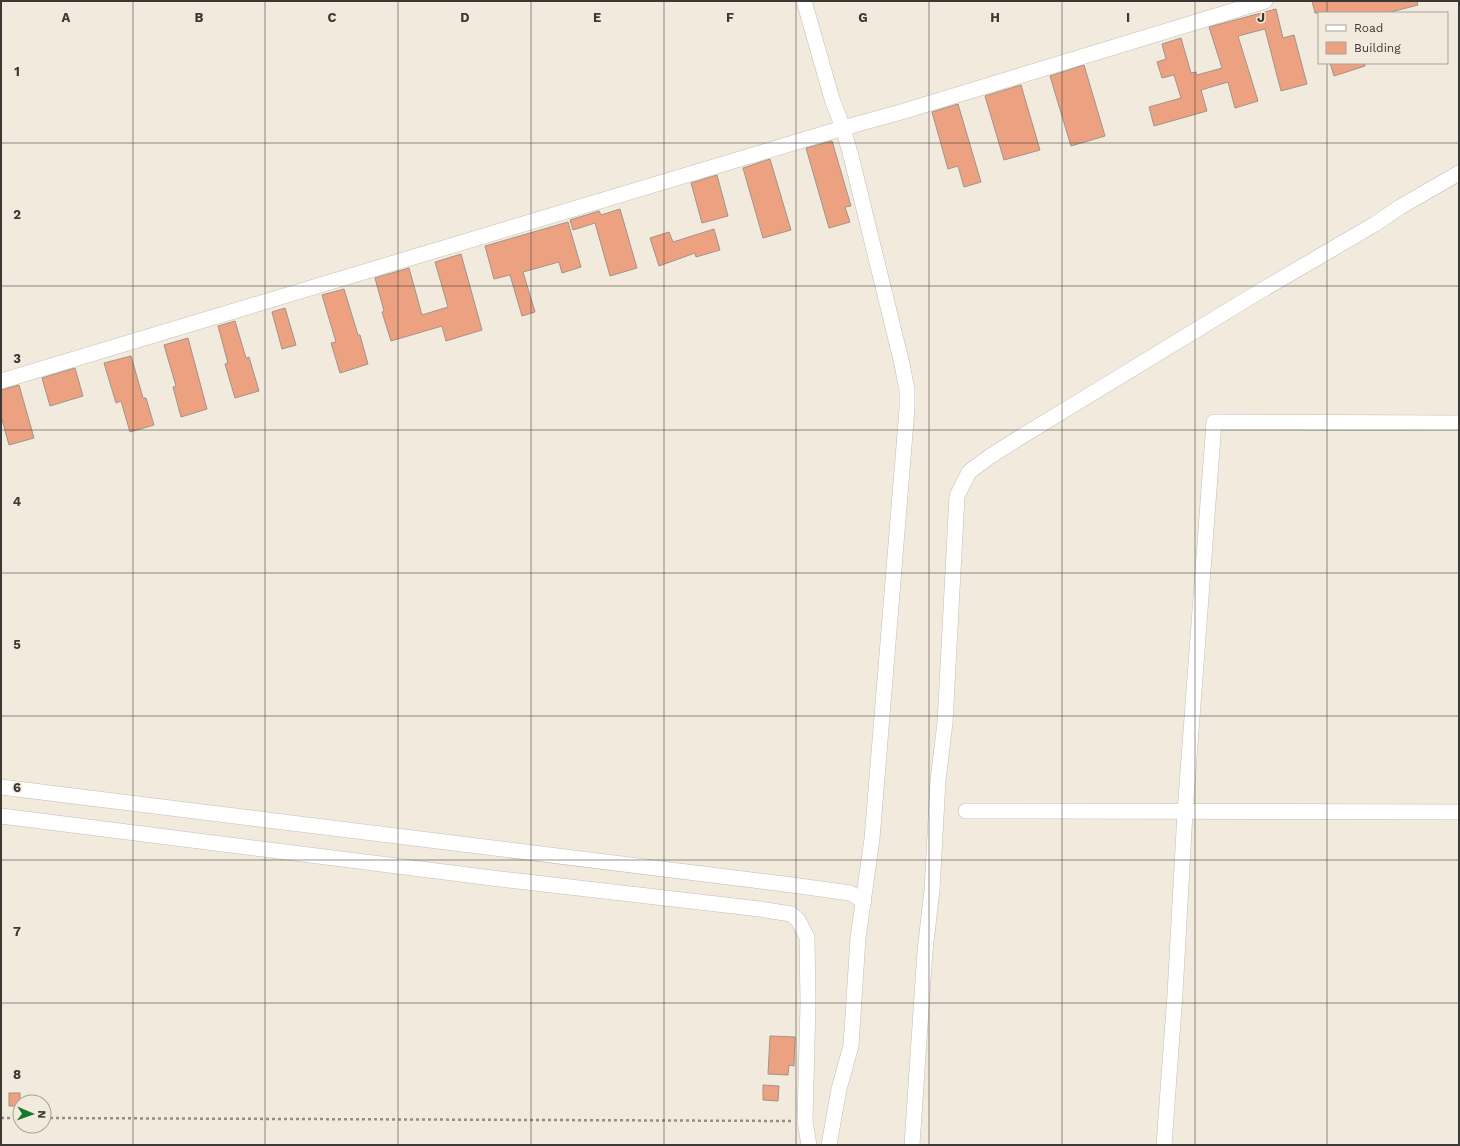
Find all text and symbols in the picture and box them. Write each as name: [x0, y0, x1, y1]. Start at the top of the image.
text: A: [62, 10, 71, 25]
text: B: [195, 10, 204, 25]
text: C: [328, 10, 337, 25]
text: D: [460, 10, 470, 25]
text: E: [593, 10, 601, 25]
text: F: [726, 10, 734, 25]
text: G: [858, 10, 868, 25]
text: H: [990, 10, 1000, 25]
text: I: [1126, 10, 1130, 25]
text: J: [1257, 10, 1265, 25]
legend: [1318, 12, 1448, 64]
text: Road: [1354, 21, 1383, 35]
text: Building: [1354, 41, 1401, 55]
text: 1: [14, 64, 20, 79]
text: 2: [13, 207, 21, 222]
text: 3: [13, 351, 21, 366]
text: 4: [13, 494, 22, 509]
text: 5: [13, 637, 21, 652]
text: 6: [13, 780, 21, 795]
text: 7: [13, 924, 21, 939]
text: 8: [13, 1067, 21, 1082]
north arrow: [12, 1094, 52, 1134]
text: N: [35, 1110, 48, 1119]

